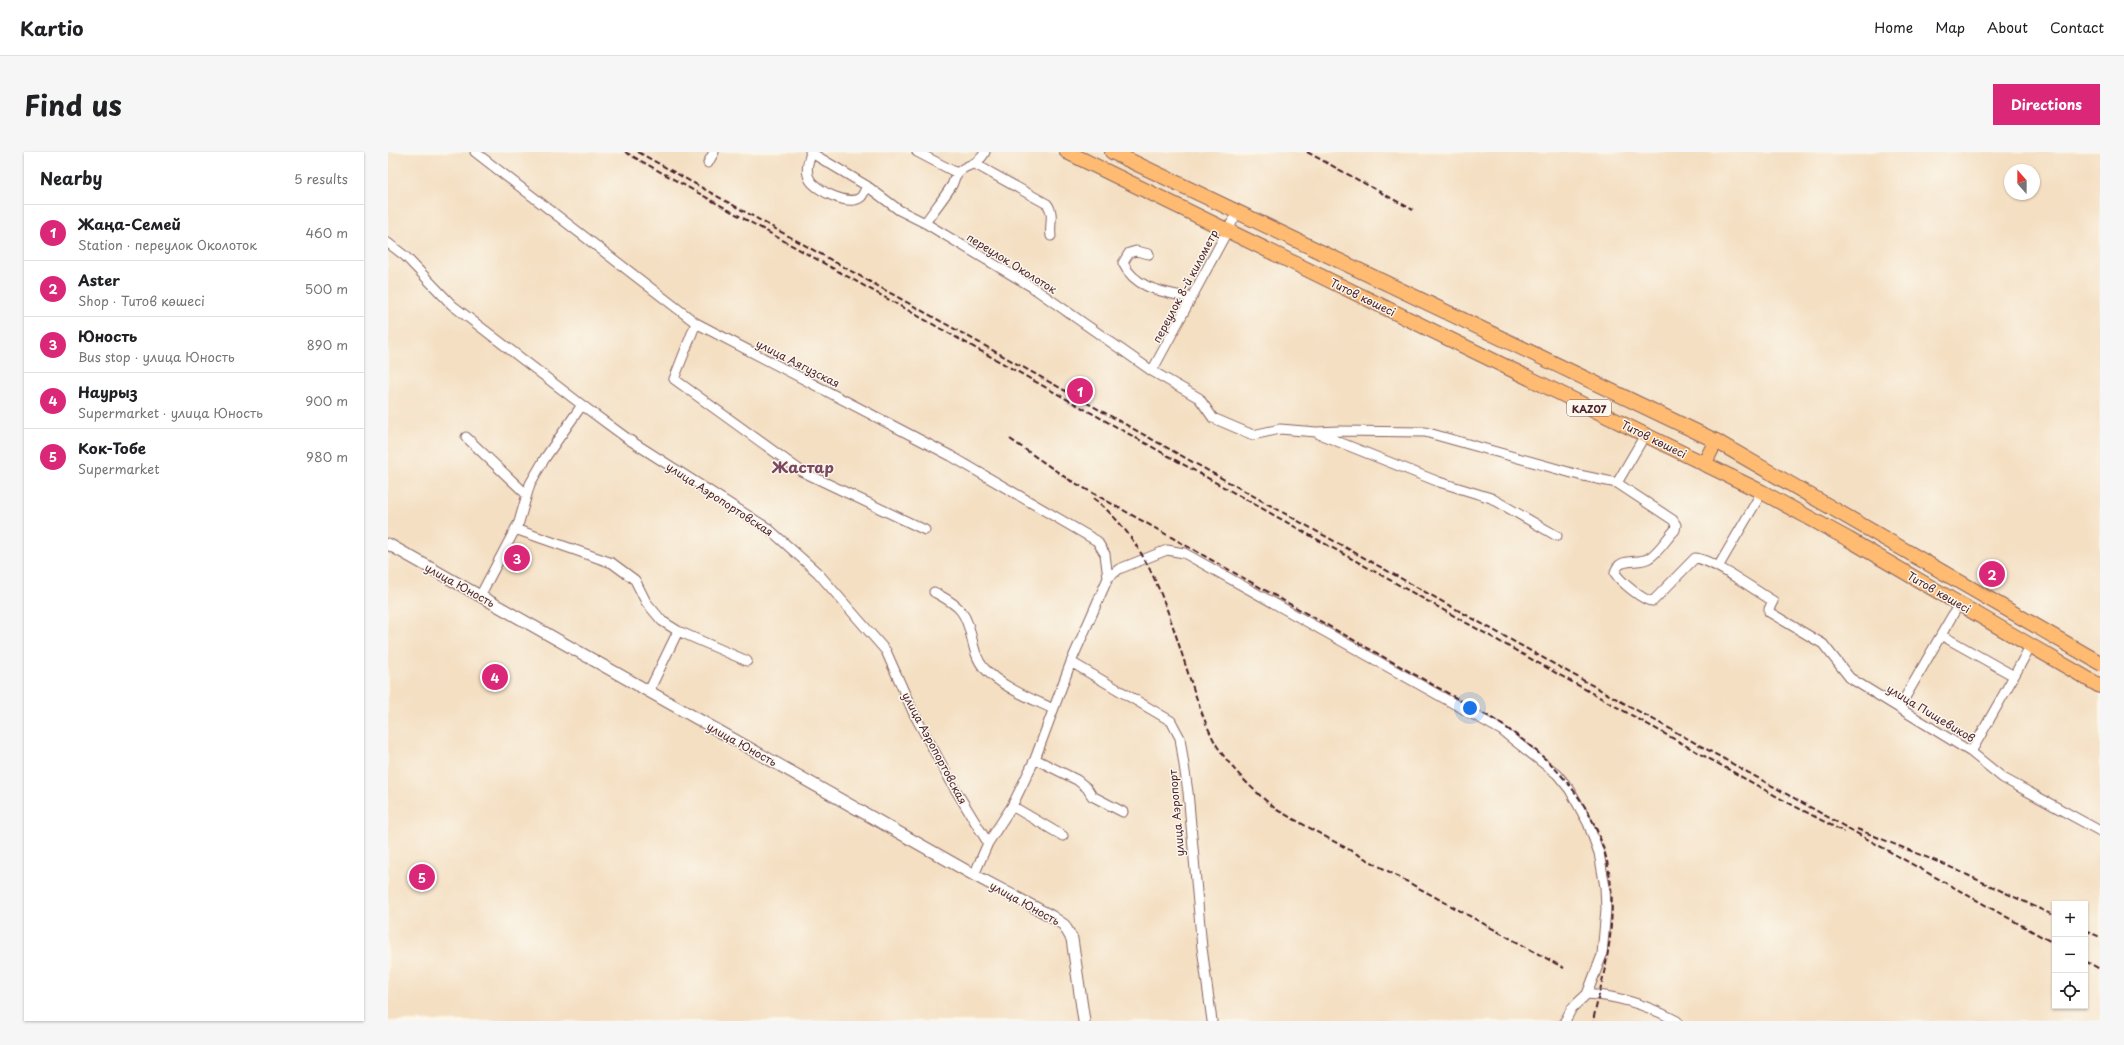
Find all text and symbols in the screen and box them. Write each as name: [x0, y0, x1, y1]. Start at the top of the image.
text: Kartio: [20, 14, 83, 42]
text: Home: [1874, 17, 1913, 38]
text: Map: [1935, 17, 1965, 38]
text: About: [1987, 17, 2028, 38]
text: Contact: [2050, 17, 2104, 38]
text: Find us: [24, 83, 122, 126]
button: Directions: [1993, 84, 2100, 125]
north arrow: [2004, 164, 2040, 200]
text: Nearby: [40, 165, 102, 191]
text: 5 results: [294, 169, 348, 188]
text: Жаңа-Семей: [78, 212, 181, 235]
text: 1: [50, 223, 56, 242]
text: 460 m: [305, 223, 348, 242]
street label: переулок 8-й километр: [1148, 226, 1222, 346]
street label: переулок Околоток: [964, 228, 1061, 298]
text: Station · переулок Околоток: [78, 235, 257, 254]
text: Aster: [78, 268, 120, 291]
street label: Титов көшесі: [1327, 274, 1399, 320]
text: 2: [48, 279, 58, 298]
text: 500 m: [305, 279, 348, 298]
text: Shop · Титов көшесі: [78, 291, 205, 310]
text: Юность: [78, 324, 137, 347]
text: 3: [49, 335, 57, 354]
text: 890 m: [307, 335, 348, 354]
street label: улица Аягузская: [753, 335, 843, 391]
text: Bus stop · улица Юность: [78, 347, 235, 366]
pin: 1: [1067, 376, 1093, 406]
text: Наурыз: [78, 380, 138, 403]
text: 4: [49, 391, 57, 410]
text: 900 m: [305, 391, 348, 410]
road number: KAZ07: [1567, 400, 1611, 416]
text: Supermarket · улица Юность: [78, 403, 263, 422]
street label: Титов көшесі: [1618, 416, 1690, 462]
text: Кок-Тобе: [78, 436, 146, 459]
text: 5: [49, 447, 57, 466]
text: 980 m: [306, 447, 348, 466]
district label: Жастар: [771, 455, 834, 478]
street label: улица Аэропортовская: [663, 458, 777, 540]
text: Supermarket: [78, 459, 160, 478]
pin: 3: [504, 543, 530, 573]
street label: улица Юность: [422, 559, 499, 612]
pin: 2: [1979, 559, 2005, 589]
street label: Титов көшесі: [1904, 567, 1974, 617]
pin: 4: [482, 662, 508, 692]
street label: улица Пищевиков: [1884, 680, 1978, 746]
street label: улица Аэропортовская: [898, 689, 972, 807]
your location: [1460, 698, 1480, 718]
street label: улица Юность: [704, 718, 781, 771]
street label: улица Аэропорт: [1164, 768, 1188, 857]
pin: 5: [409, 862, 435, 892]
street label: улица Юность: [987, 877, 1064, 930]
map controls: [2052, 901, 2088, 1009]
button: +: [2052, 901, 2088, 937]
button: −: [2052, 937, 2088, 973]
button: locate: [2052, 973, 2088, 1009]

